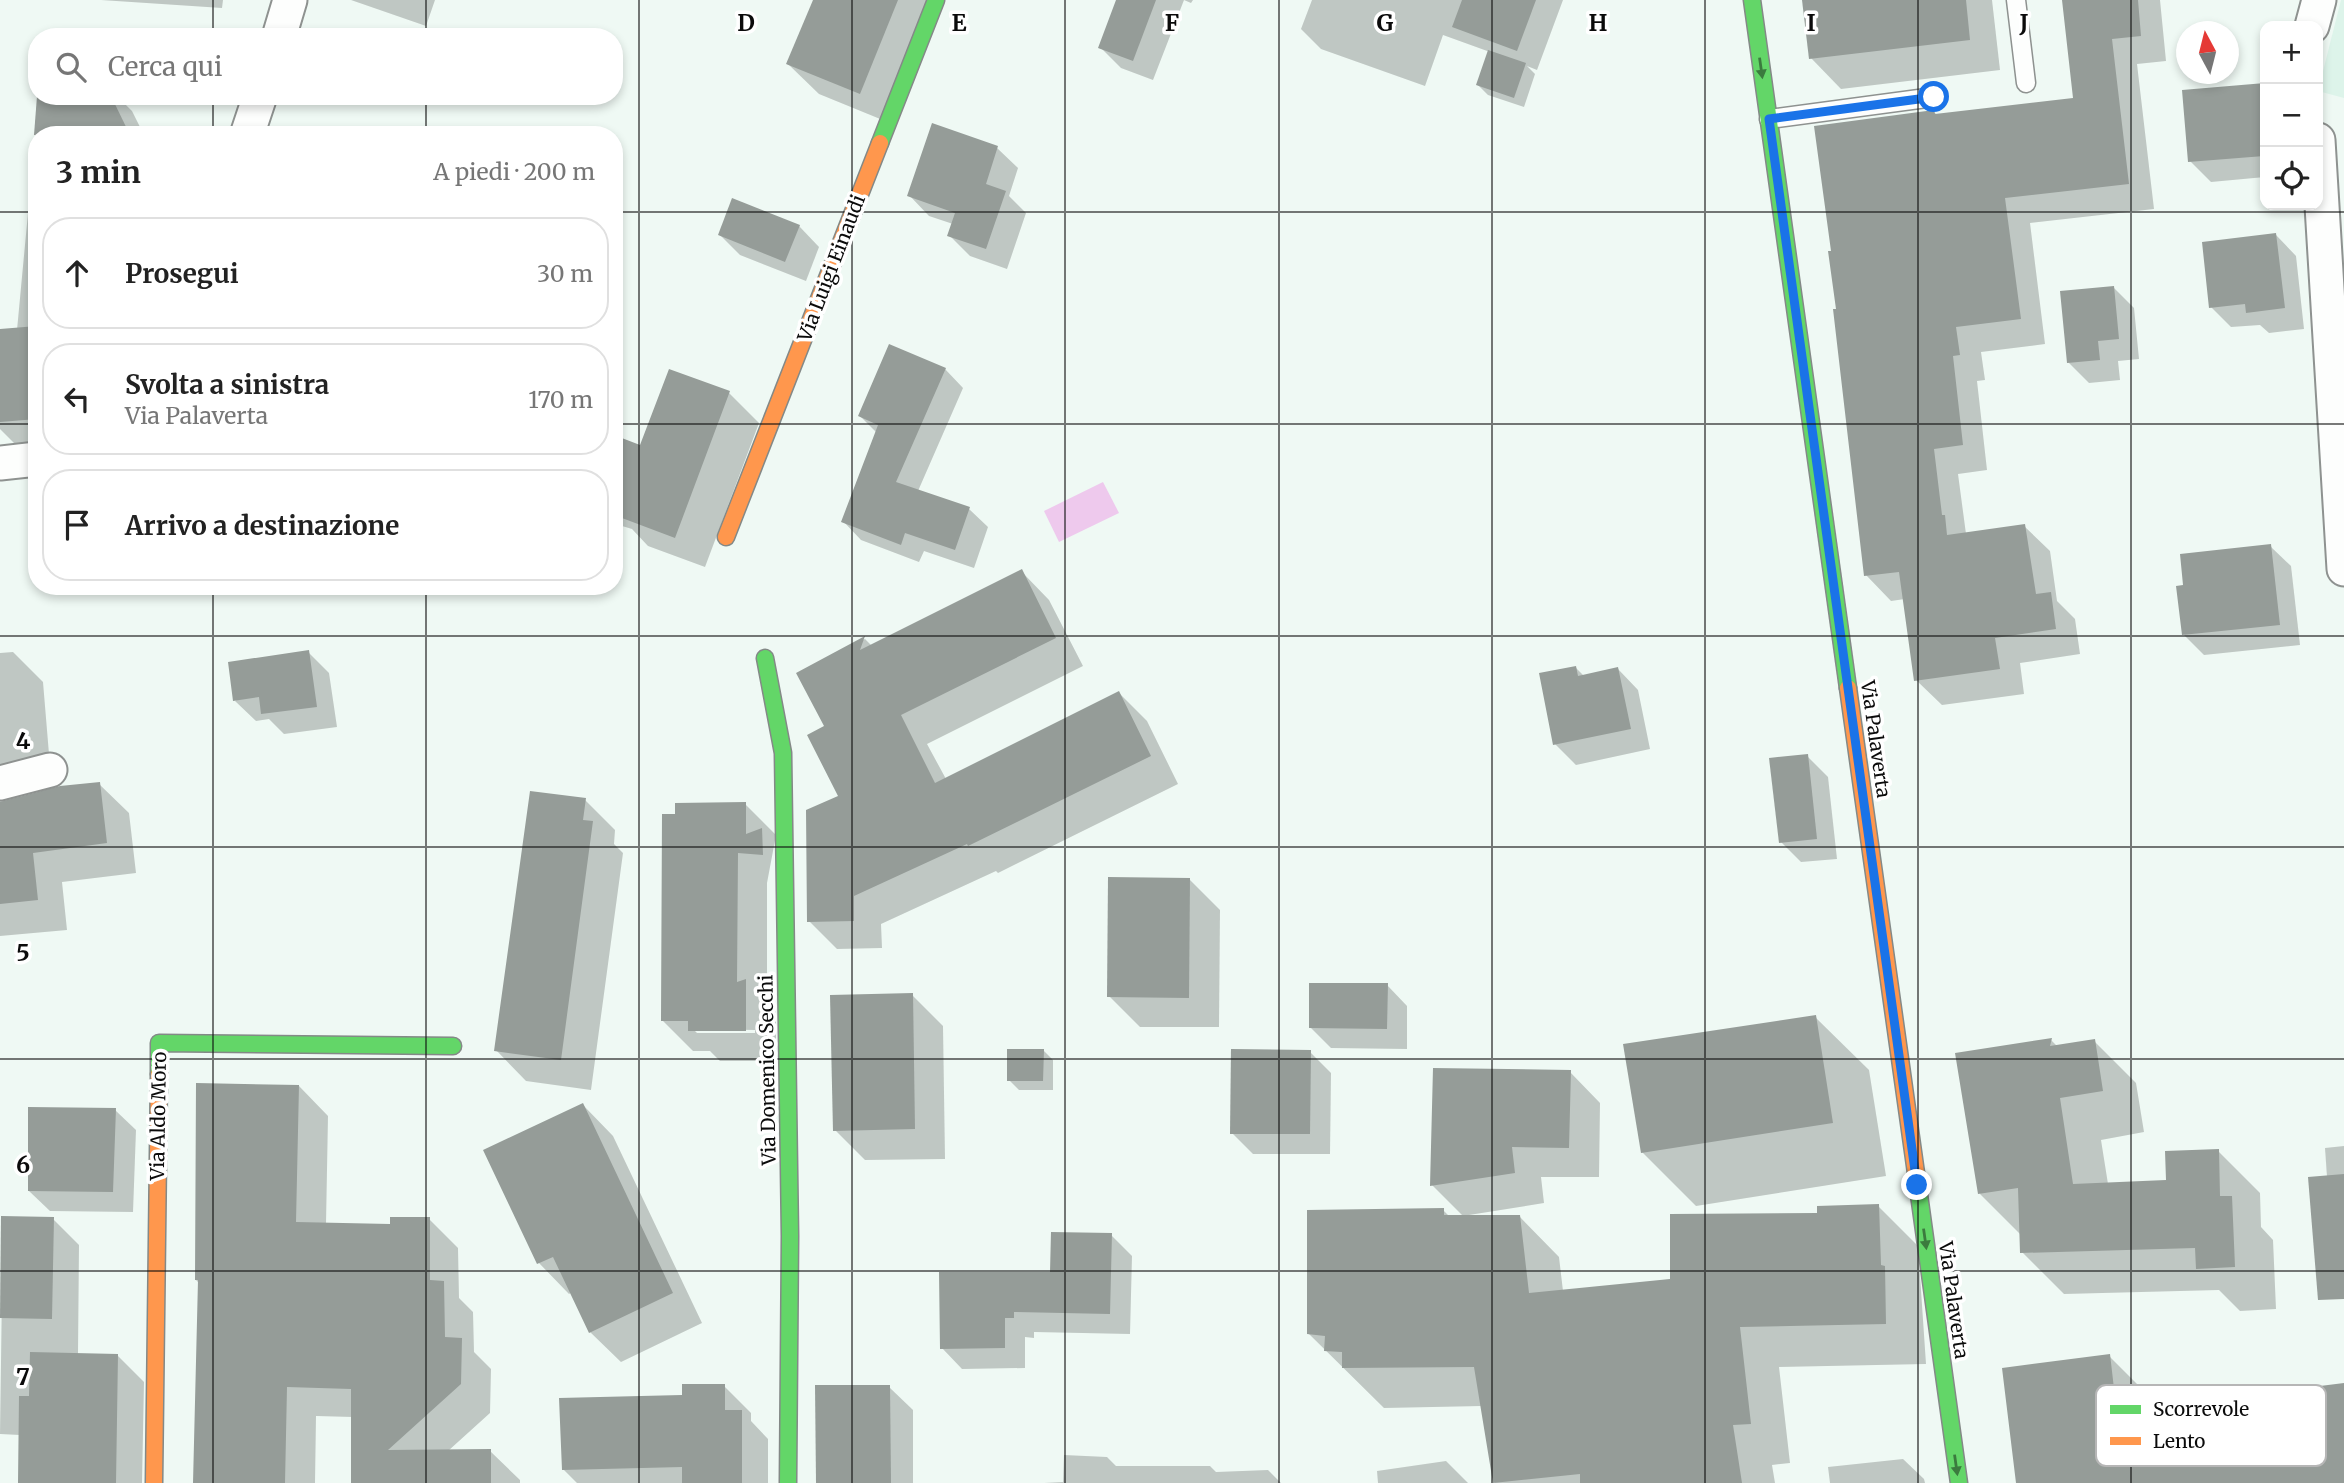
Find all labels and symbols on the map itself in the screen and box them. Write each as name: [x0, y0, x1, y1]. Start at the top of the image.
text: D: [737, 8, 755, 37]
text: E: [951, 8, 967, 37]
text: F: [1165, 8, 1179, 37]
text: G: [1377, 8, 1394, 37]
text: H: [1589, 8, 1608, 37]
text: I: [1806, 8, 1816, 37]
text: J: [2018, 8, 2029, 37]
north arrow: [2176, 21, 2239, 84]
one-way arrow: [1756, 57, 1767, 79]
route start: [1918, 81, 1949, 112]
street label: Via Luigi Einaudi: [792, 191, 870, 346]
street label: Via Palaverta: [1856, 678, 1896, 799]
text: 4: [16, 726, 31, 755]
text: 5: [16, 938, 30, 967]
street label: Via Domenico Secchi: [753, 974, 781, 1167]
street label: Via Aldo Moro: [145, 1051, 171, 1182]
text: 6: [16, 1150, 30, 1179]
route end: [1901, 1169, 1932, 1200]
one-way arrow: [1919, 1228, 1930, 1250]
street label: Via Palaverta: [1934, 1239, 1974, 1360]
text: 7: [16, 1362, 30, 1391]
legend: [2096, 1385, 2326, 1466]
text: Scorrevole: [2153, 1397, 2249, 1421]
text: Lento: [2153, 1429, 2205, 1453]
one-way arrow: [1951, 1454, 1962, 1476]

